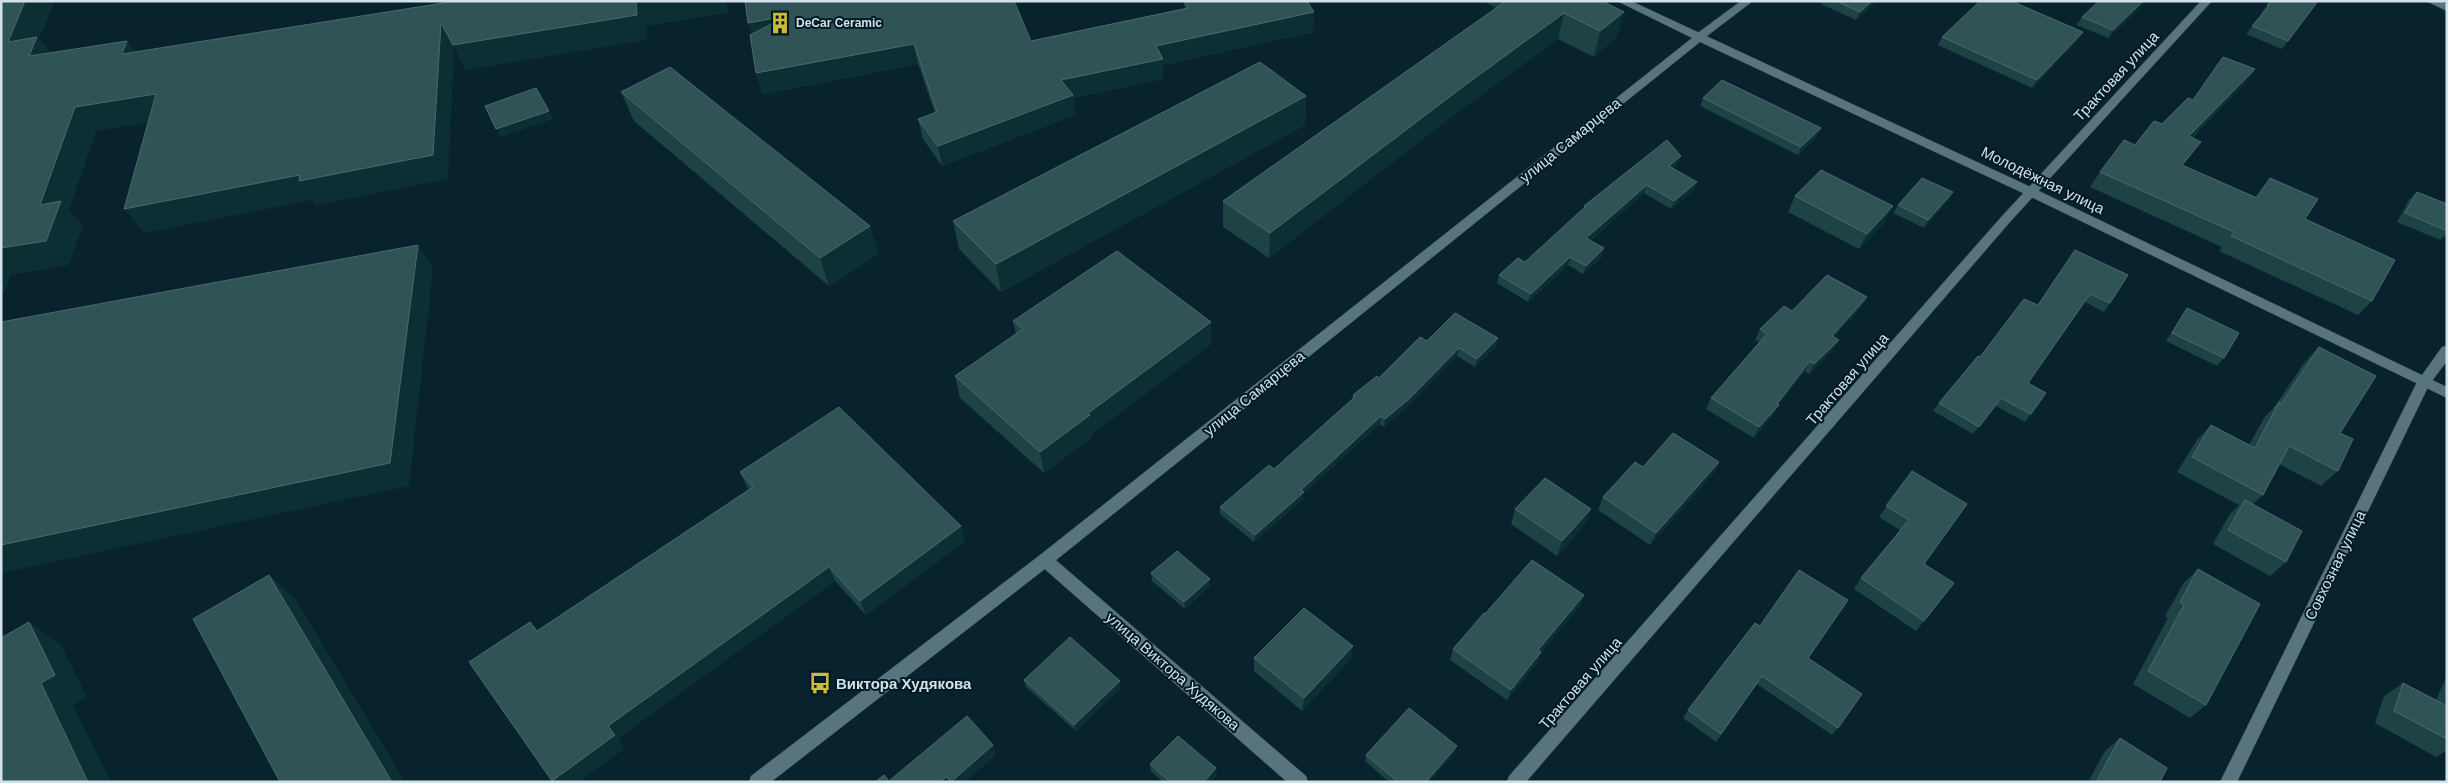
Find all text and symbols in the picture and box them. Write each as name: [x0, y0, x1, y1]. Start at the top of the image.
building icon: DeCar Ceramic: [767, 10, 793, 36]
place label: DeCar Ceramic: [796, 16, 882, 30]
street label: Трактовая улица: [2070, 27, 2162, 124]
street label: улица Самарцева: [1516, 94, 1624, 186]
street label: Молодёжная улица: [1979, 143, 2108, 217]
street label: Трактовая улица: [1802, 329, 1892, 429]
street label: улица Самарцева: [1200, 347, 1308, 439]
street label: Совхозная улица: [2301, 507, 2369, 623]
street label: улица Виктора Худякова: [1103, 608, 1244, 734]
street label: Трактовая улица: [1535, 633, 1625, 733]
bus stop icon: Виктора Худякова: [807, 670, 833, 696]
place label: Виктора Худякова: [836, 675, 972, 692]

